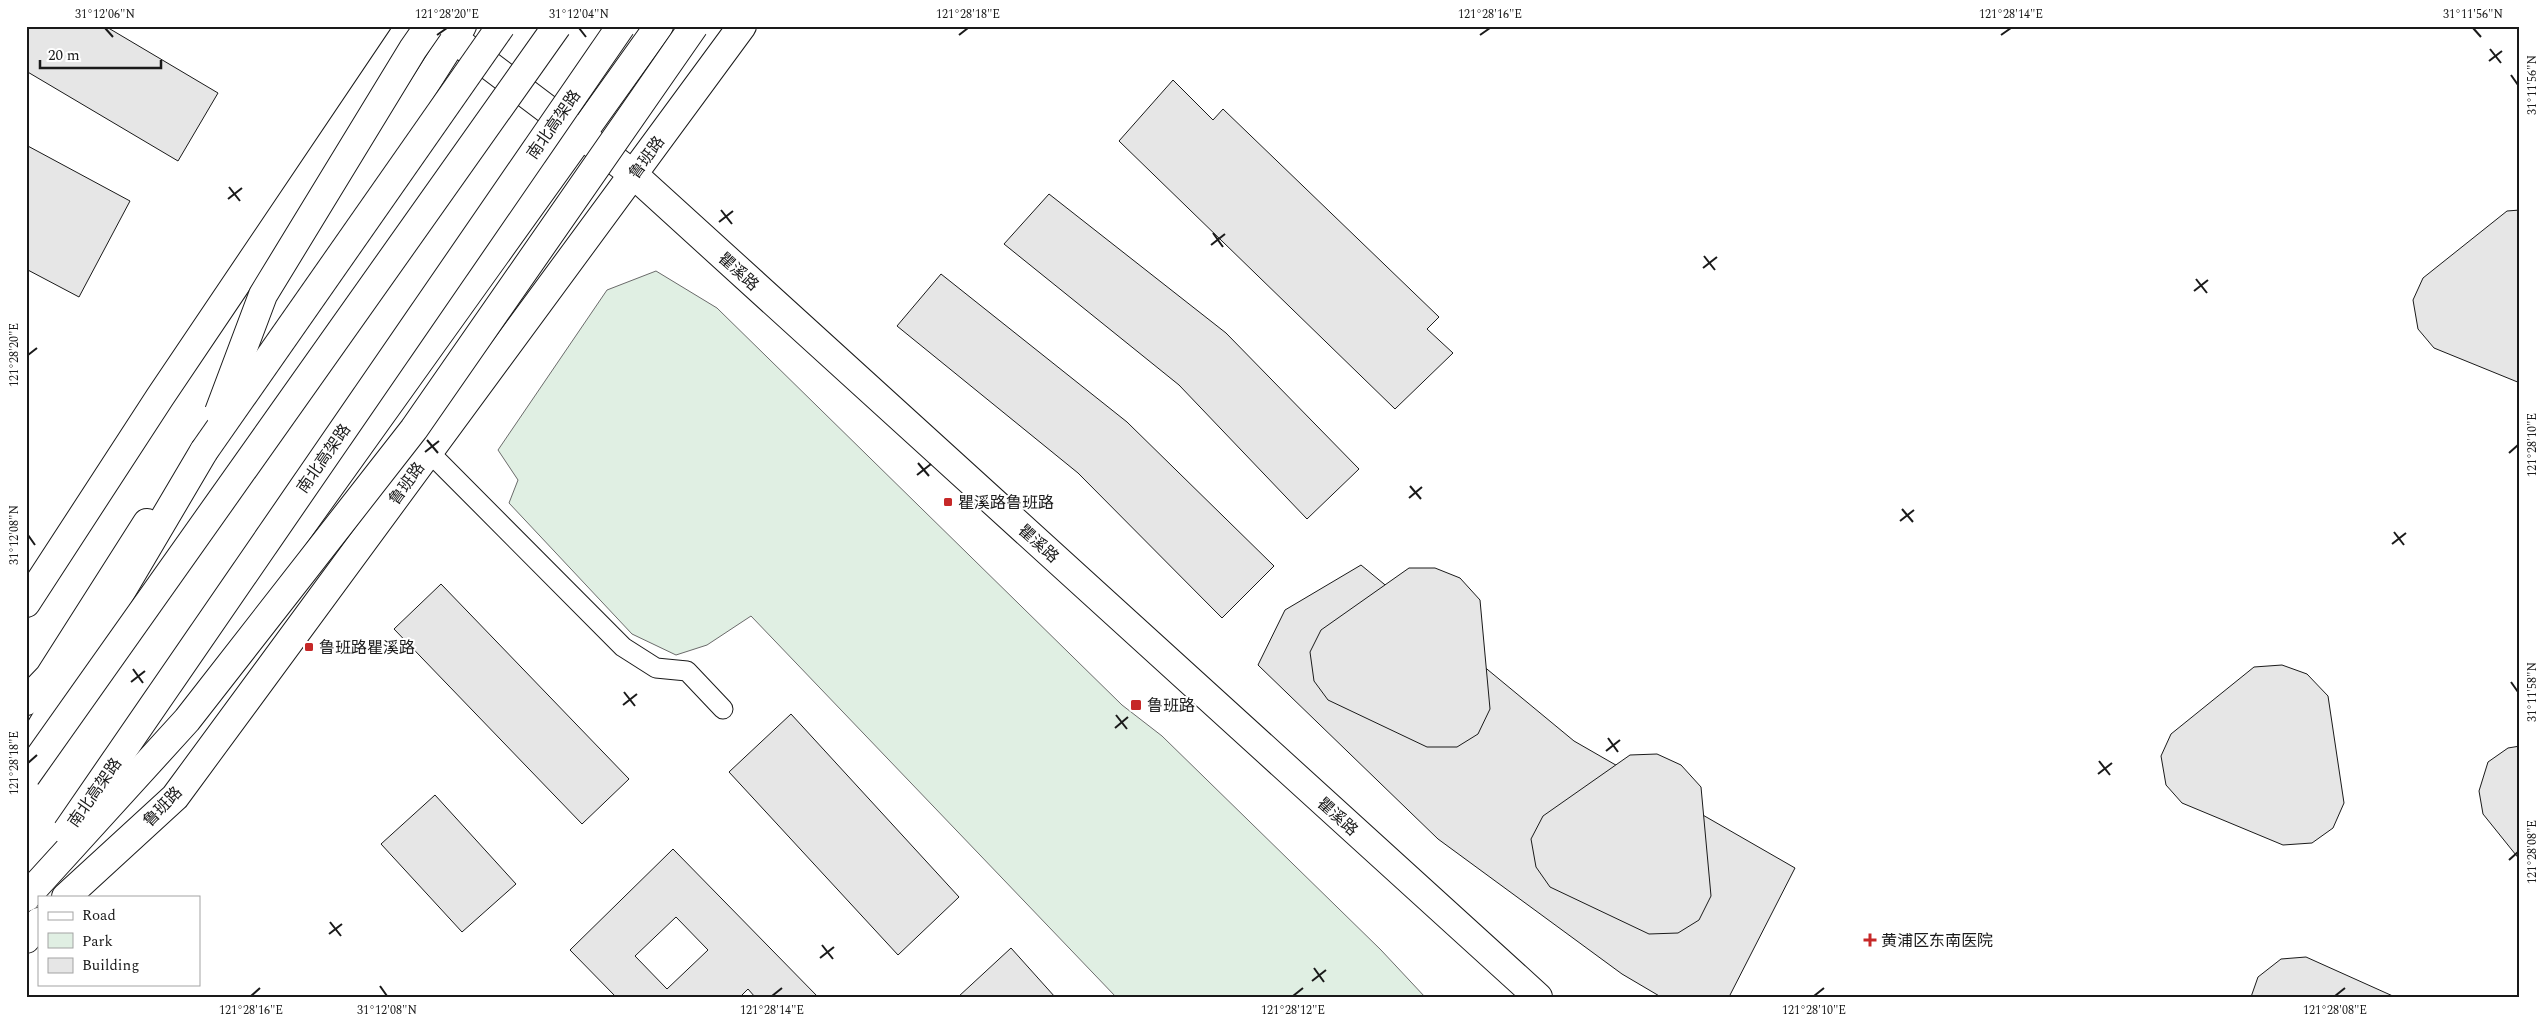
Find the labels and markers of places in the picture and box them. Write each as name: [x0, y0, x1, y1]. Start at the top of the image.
place label: 瞿溪路鲁班路: [958, 491, 1054, 515]
marker: 瞿溪路鲁班路: [942, 496, 954, 508]
place label: 鲁班路瞿溪路: [319, 636, 415, 660]
marker: 鲁班路瞿溪路: [303, 641, 315, 653]
place label: 鲁班路: [1147, 694, 1195, 718]
marker: 鲁班路: [1129, 698, 1143, 712]
place label: 黄浦区东南医院: [1881, 929, 1993, 953]
marker: 黄浦区东南医院: [1863, 933, 1877, 947]

